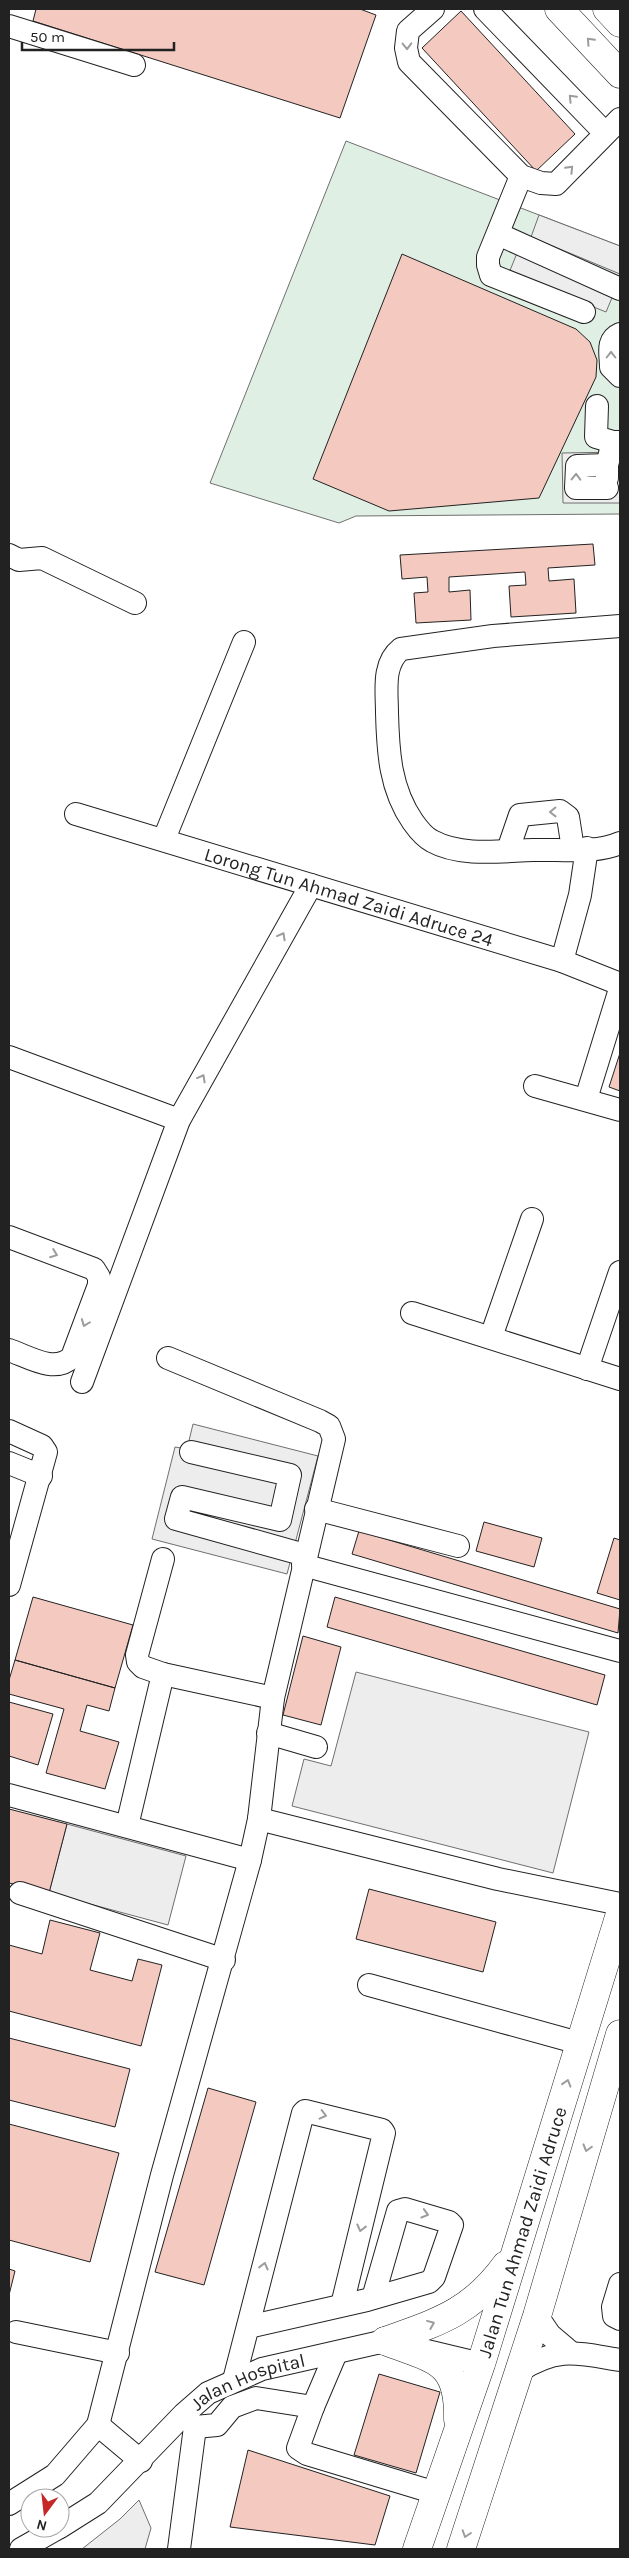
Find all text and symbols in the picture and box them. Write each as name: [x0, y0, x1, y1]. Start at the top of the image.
scale bar: [22, 20, 175, 52]
text: 50 m: [30, 28, 65, 46]
one-way arrow: [587, 38, 596, 47]
one-way arrow: [402, 42, 412, 50]
one-way arrow: [568, 95, 577, 104]
one-way arrow: [564, 166, 573, 175]
one-way arrow: [606, 350, 616, 358]
one-way arrow: [571, 473, 581, 480]
one-way arrow: [549, 807, 557, 817]
street label: Lorong Tun Ahmad Zaidi Adruce 24: [201, 843, 496, 952]
one-way arrow: [276, 933, 286, 942]
one-way arrow: [196, 1074, 206, 1083]
one-way arrow: [49, 1248, 58, 1258]
one-way arrow: [81, 1318, 91, 1327]
one-way arrow: [561, 2080, 571, 2088]
street label: Jalan Tun Ahmad Zaidi Adruce: [474, 2104, 572, 2360]
one-way arrow: [319, 2109, 328, 2120]
one-way arrow: [583, 2143, 593, 2152]
one-way arrow: [420, 2209, 428, 2219]
one-way arrow: [357, 2224, 367, 2232]
one-way arrow: [258, 2262, 269, 2271]
one-way arrow: [426, 2320, 435, 2330]
street label: Jalan Hospital: [186, 2350, 307, 2415]
north arrow: [20, 2488, 70, 2538]
text: N: [35, 2516, 49, 2535]
one-way arrow: [462, 2529, 472, 2538]

